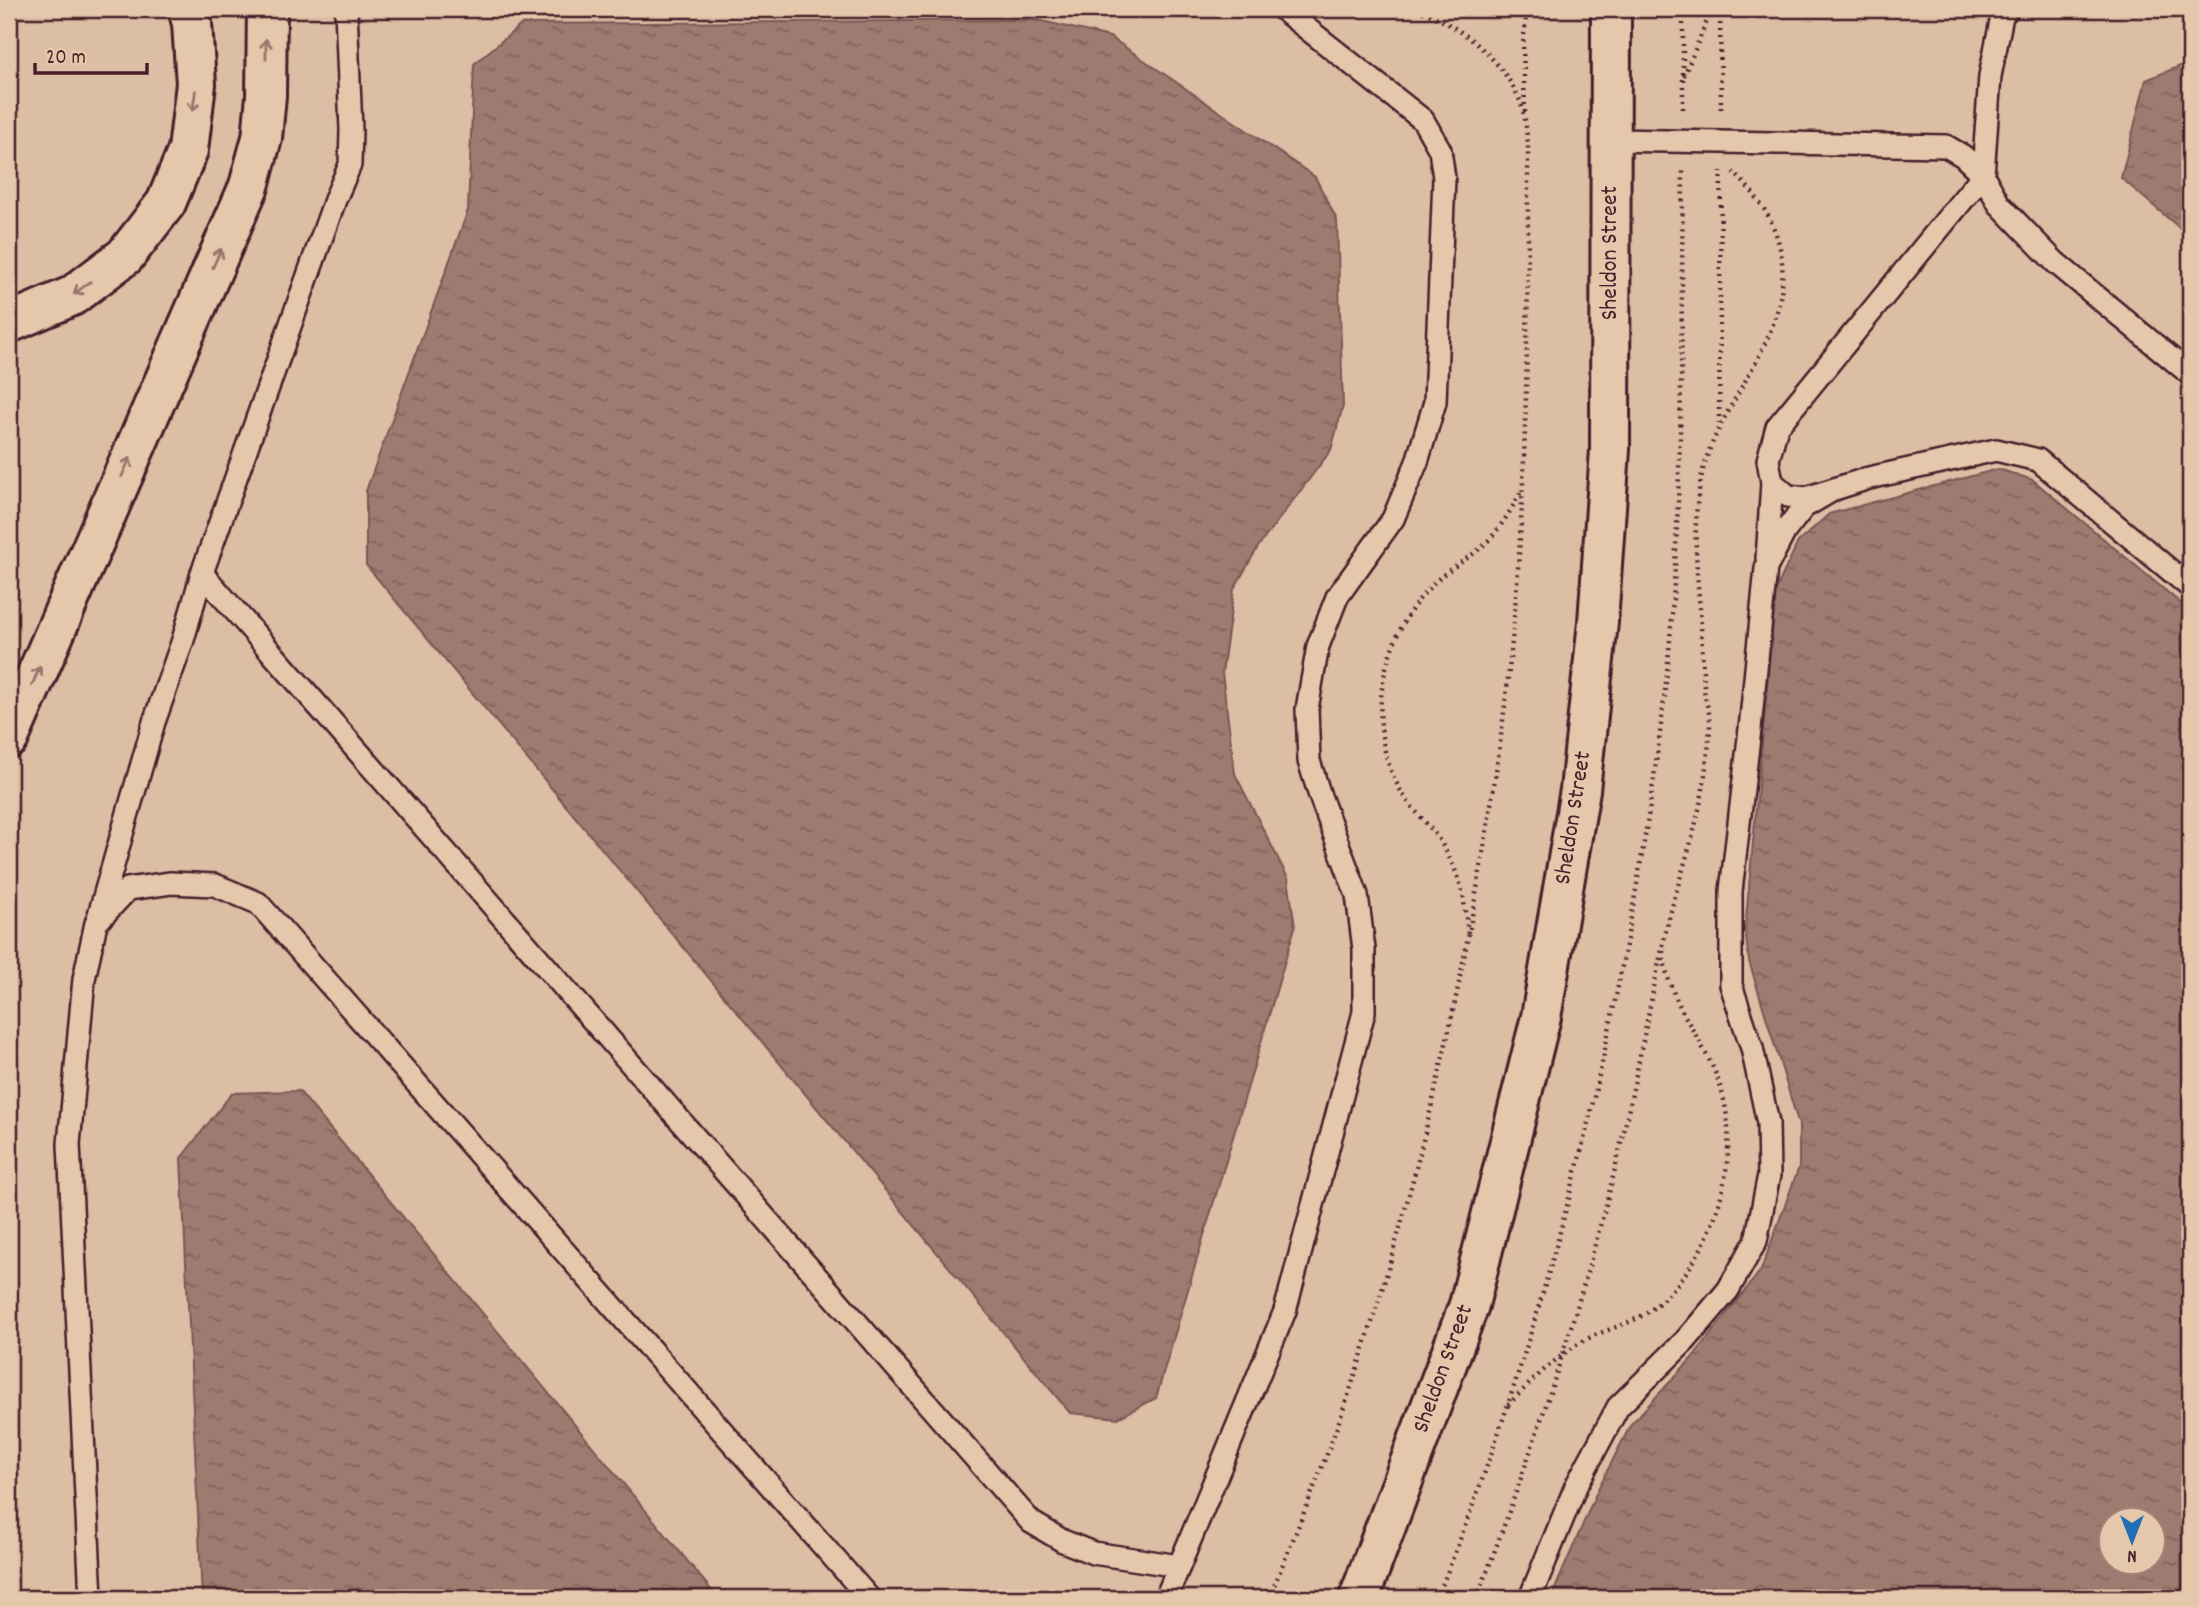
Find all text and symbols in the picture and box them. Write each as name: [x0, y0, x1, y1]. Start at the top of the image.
scale bar: [35, 32, 147, 76]
one-way arrow: [259, 38, 273, 61]
text: 20 m: [46, 44, 86, 74]
one-way arrow: [188, 89, 201, 111]
street label: Sheldon Street: [1594, 186, 1628, 320]
one-way arrow: [211, 248, 224, 270]
one-way arrow: [74, 281, 92, 296]
one-way arrow: [120, 457, 133, 478]
one-way arrow: [30, 665, 43, 687]
street label: Sheldon Street: [1547, 749, 1601, 887]
street label: Sheldon Street: [1405, 1300, 1483, 1438]
north arrow: [2098, 1506, 2168, 1576]
text: N: [2127, 1541, 2137, 1568]

